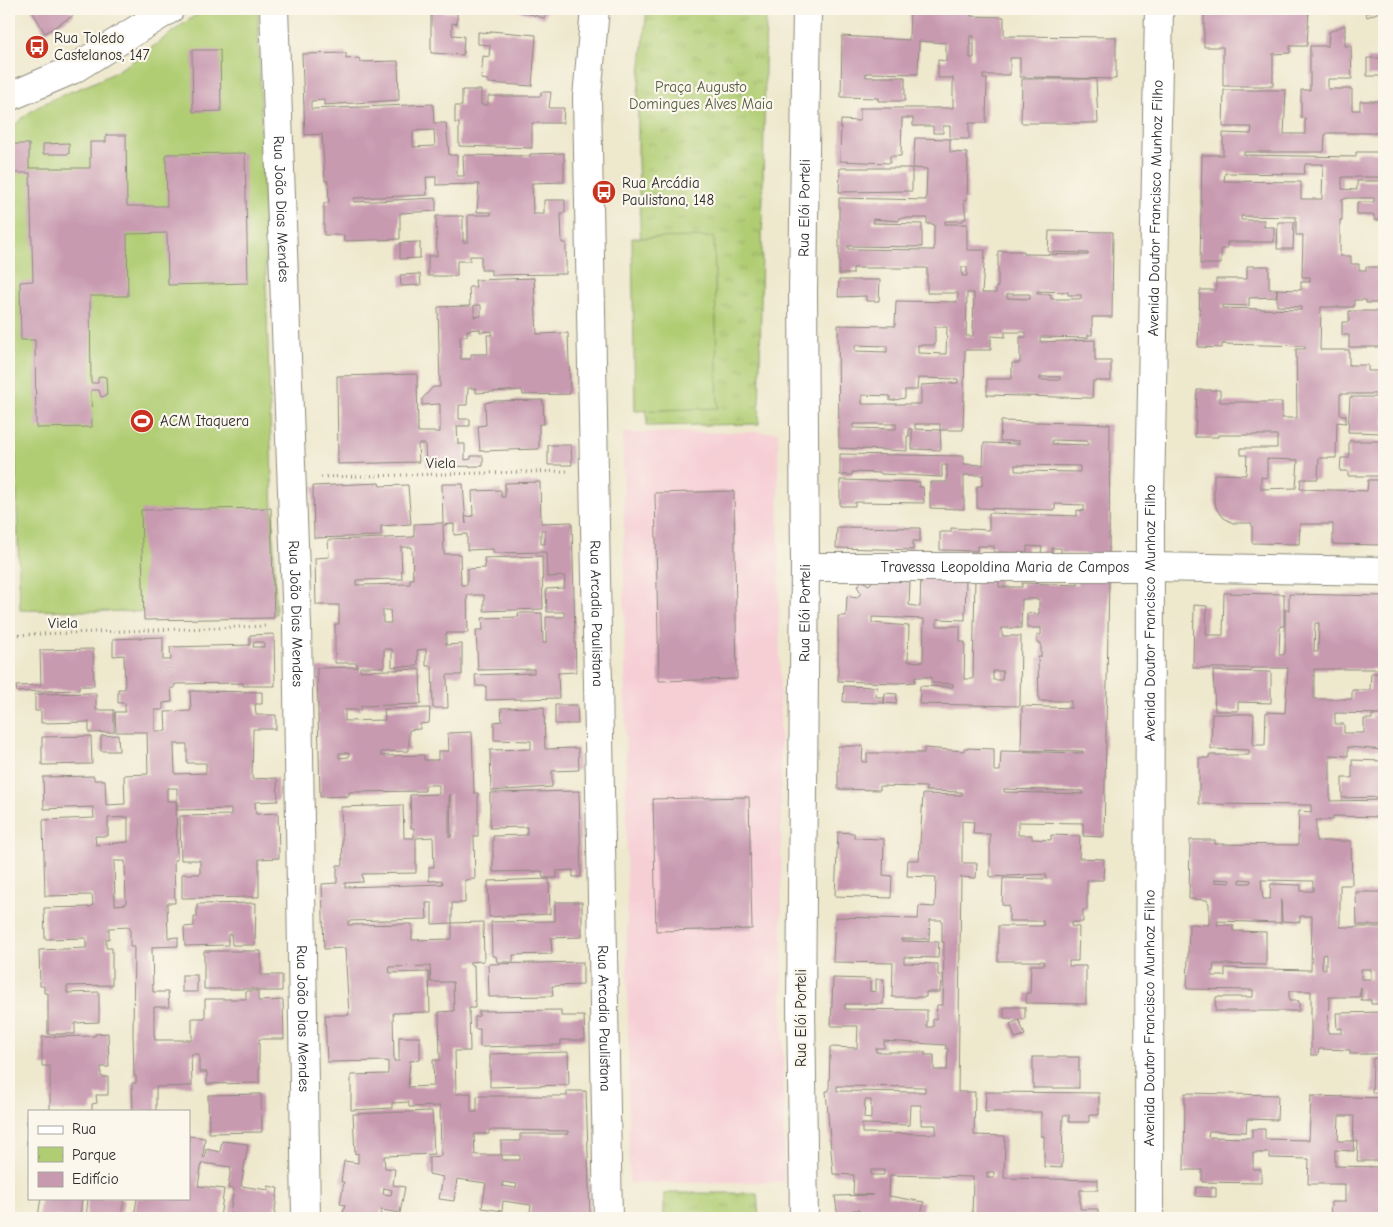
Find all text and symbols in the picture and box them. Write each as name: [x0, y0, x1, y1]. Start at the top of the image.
place label: Rua Toledo Castelanos, 147: [54, 29, 150, 64]
bus stop icon: Rua Toledo Castelanos, 147: [24, 34, 50, 60]
park label: Praça Augusto Domingues Alves Maia: [629, 78, 773, 113]
street label: Avenida Doutor Francisco Munhoz Filho: [1144, 79, 1167, 337]
street label: Rua João Dias Mendes: [270, 135, 293, 283]
street label: Rua Elói Porteli: [794, 159, 814, 257]
place label: Rua Arcádia Paulistana, 148: [622, 174, 714, 209]
bus stop icon: Rua Arcádia Paulistana, 148: [591, 179, 617, 205]
sports icon: ACM Itaquera: [129, 408, 155, 434]
place label: ACM Itaquera: [160, 412, 249, 430]
street label: Viela: [426, 454, 456, 472]
street label: Avenida Doutor Francisco Munhoz Filho: [1141, 484, 1159, 741]
street label: Rua João Dias Mendes: [285, 540, 307, 687]
street label: Rua Arcadia Paulistana: [586, 540, 607, 687]
street label: Travessa Leopoldina Maria de Campos: [881, 558, 1129, 576]
street label: Rua Elói Porteli: [795, 564, 814, 662]
street label: Viela: [48, 614, 78, 632]
street label: Avenida Doutor Francisco Munhoz Filho: [1140, 889, 1158, 1146]
street label: Rua João Dias Mendes: [293, 945, 313, 1092]
street label: Rua Arcadia Paulistana: [594, 945, 615, 1092]
street label: Rua Elói Porteli: [792, 969, 810, 1067]
legend: [28, 1110, 190, 1200]
text: Rua: [72, 1120, 96, 1138]
text: Parque: [72, 1146, 117, 1164]
text: Edifício: [72, 1170, 119, 1188]

